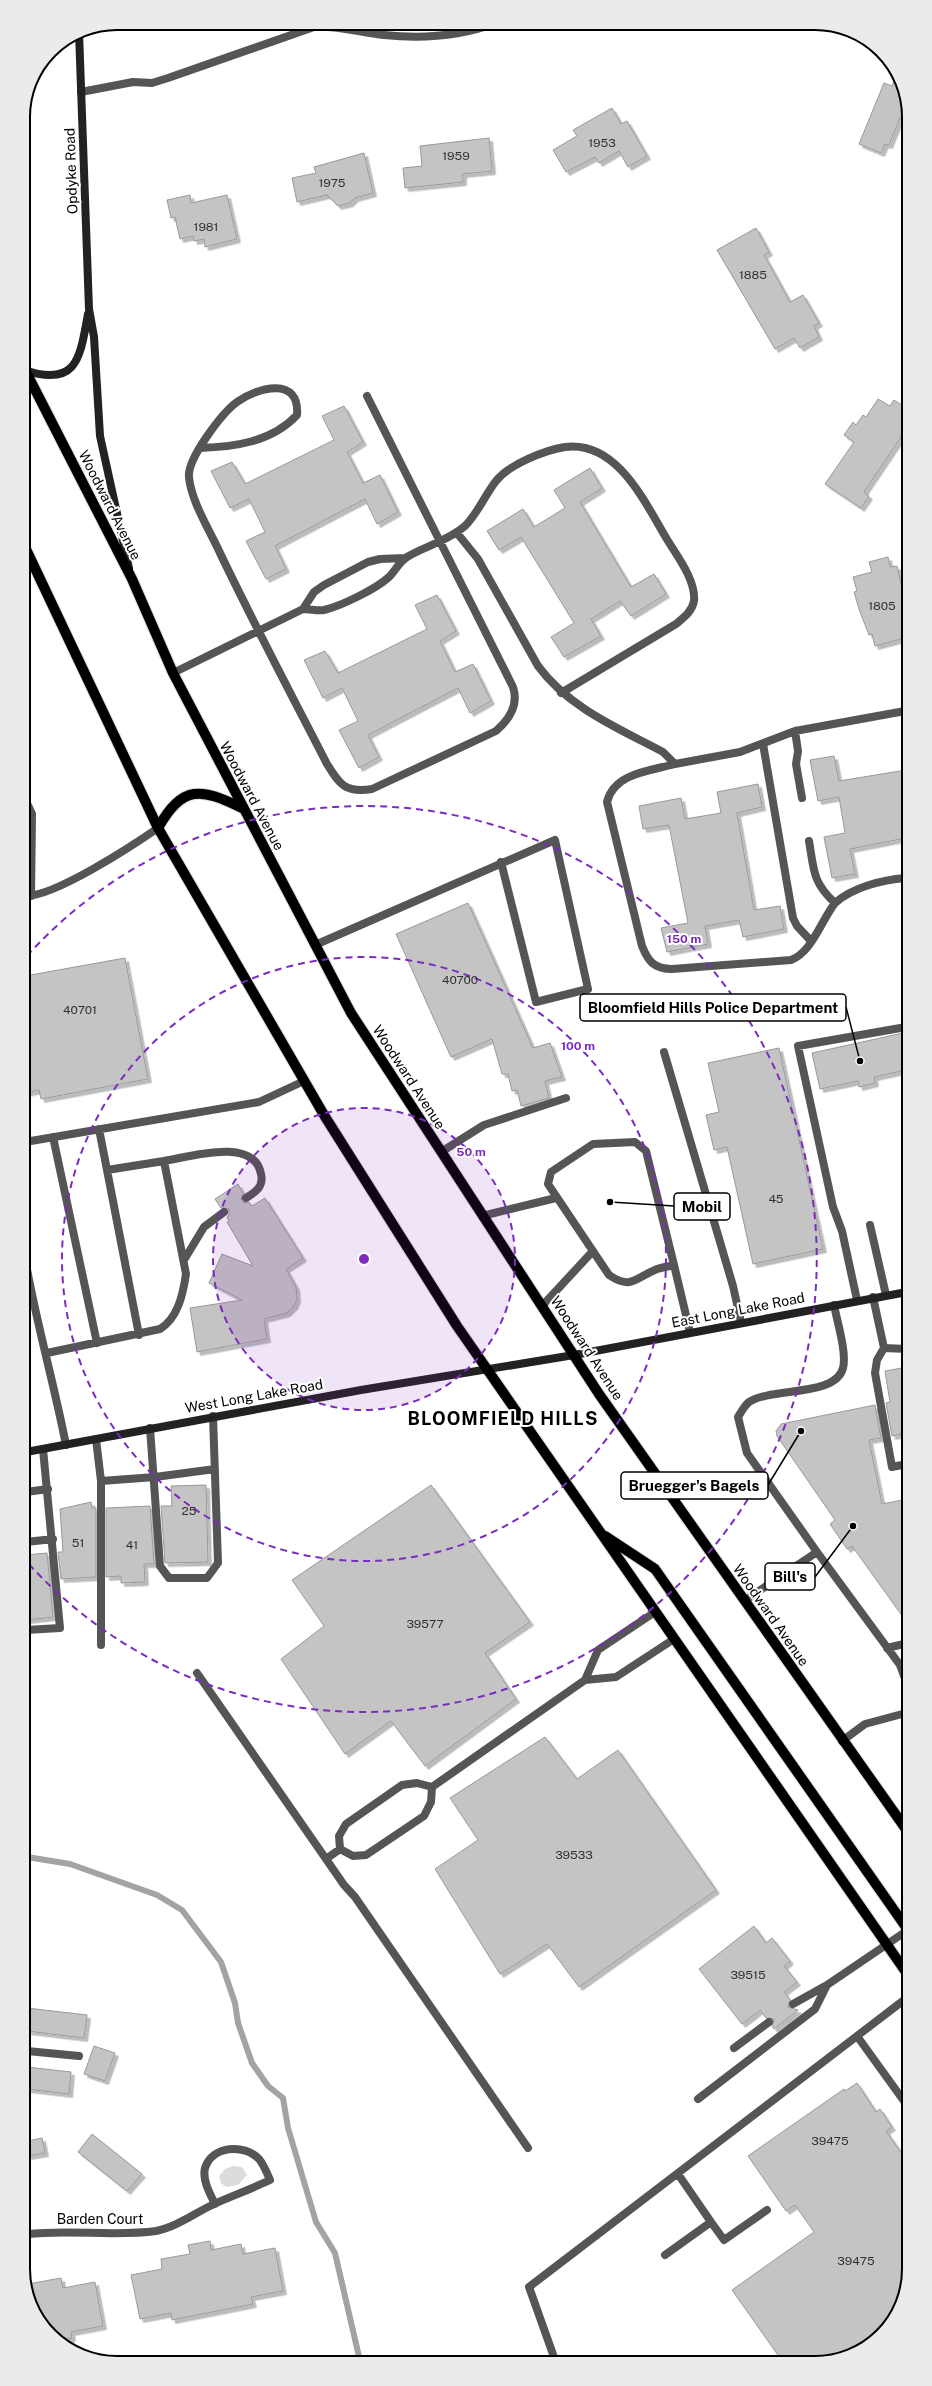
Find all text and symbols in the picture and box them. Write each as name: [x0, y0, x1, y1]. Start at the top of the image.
street label: Opdyke Road: [61, 128, 81, 214]
house number: 1953: [588, 136, 616, 150]
house number: 1959: [442, 149, 470, 163]
house number: 1975: [318, 176, 346, 190]
house number: 1981: [194, 220, 218, 234]
house number: 1885: [739, 268, 767, 282]
street label: Woodward Avenue: [75, 448, 145, 562]
house number: 1805: [868, 599, 896, 613]
street label: Woodward Avenue: [217, 739, 287, 853]
text: 150 m: [667, 932, 701, 946]
house number: 40700: [442, 973, 478, 987]
callout: Bloomfield Hills Police Department: [580, 994, 846, 1021]
text: Bloomfield Hills Police Department: [588, 999, 838, 1016]
house number: 40701: [63, 1003, 97, 1017]
street label: Woodward Avenue: [369, 1022, 449, 1132]
text: 100 m: [561, 1039, 595, 1053]
text: 50 m: [456, 1145, 486, 1159]
house number: 45: [768, 1192, 784, 1206]
callout: Mobil: [674, 1193, 730, 1220]
text: Mobil: [682, 1198, 722, 1215]
centre of rings: [357, 1252, 371, 1266]
street label: East Long Lake Road: [670, 1289, 806, 1331]
street label: Woodward Avenue: [547, 1293, 627, 1403]
street label: West Long Lake Road: [184, 1376, 324, 1416]
district label: BLOOMFIELD HILLS: [408, 1408, 598, 1429]
callout: Bruegger's Bagels: [621, 1472, 768, 1499]
text: Bruegger's Bagels: [629, 1477, 760, 1494]
house number: 25: [182, 1504, 197, 1518]
house number: 51: [72, 1536, 84, 1550]
house number: 41: [126, 1538, 138, 1552]
street label: Woodward Avenue: [730, 1561, 812, 1669]
callout: Bill's: [765, 1563, 815, 1590]
text: Bill's: [773, 1568, 807, 1585]
house number: 39577: [406, 1617, 444, 1631]
house number: 39533: [555, 1848, 593, 1862]
house number: 39515: [730, 1968, 766, 1982]
house number: 39475: [811, 2134, 849, 2148]
street label: Barden Court: [57, 2211, 143, 2227]
house number: 39475: [837, 2254, 875, 2268]

